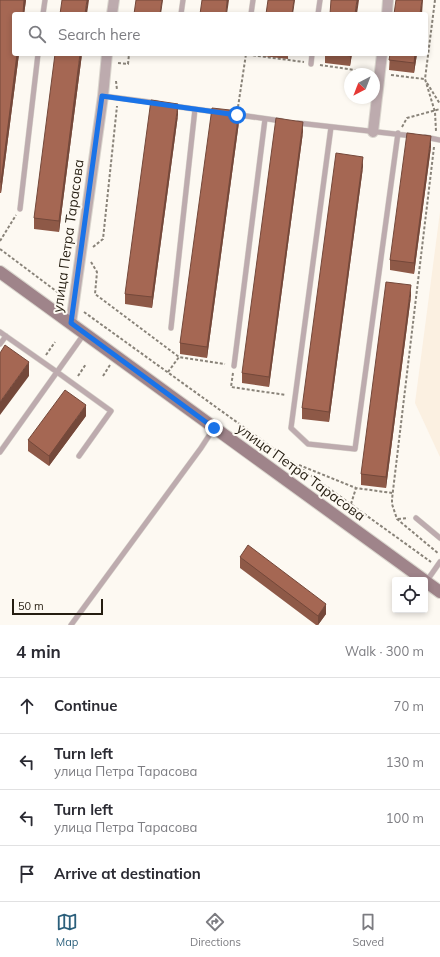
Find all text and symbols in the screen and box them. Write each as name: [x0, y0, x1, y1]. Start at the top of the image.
search box: [12, 12, 428, 56]
icon: search: [26, 23, 48, 45]
text: Search here: [58, 25, 140, 44]
north arrow: [344, 68, 380, 104]
route start: [228, 106, 246, 124]
street label: улица Петра Тарасова: [48, 158, 88, 314]
route end: [205, 419, 223, 437]
street label: улица Петра Тарасова: [233, 419, 369, 525]
map controls: [392, 577, 428, 613]
button: locate: [392, 577, 428, 613]
scale bar: [12, 597, 103, 616]
text: 50 m: [18, 599, 44, 613]
text: 4 min: [16, 641, 61, 662]
text: Walk · 300 m: [345, 643, 424, 659]
icon: ahead: [16, 695, 38, 717]
text: Continue: [54, 696, 117, 715]
text: 70 m: [394, 698, 424, 714]
text: Turn left: [54, 744, 113, 763]
icon: left: [16, 751, 38, 773]
text: 130 m: [386, 754, 424, 770]
text: улица Петра Тарасова: [54, 763, 198, 779]
text: Turn left: [54, 800, 113, 819]
icon: left: [16, 807, 38, 829]
text: 100 m: [386, 810, 424, 826]
text: улица Петра Тарасова: [54, 819, 198, 835]
icon: arrive: [16, 863, 38, 885]
text: Arrive at destination: [54, 864, 201, 883]
tab: Map: [56, 911, 78, 949]
tab: Directions: [190, 911, 241, 949]
tab: Saved: [352, 911, 384, 949]

